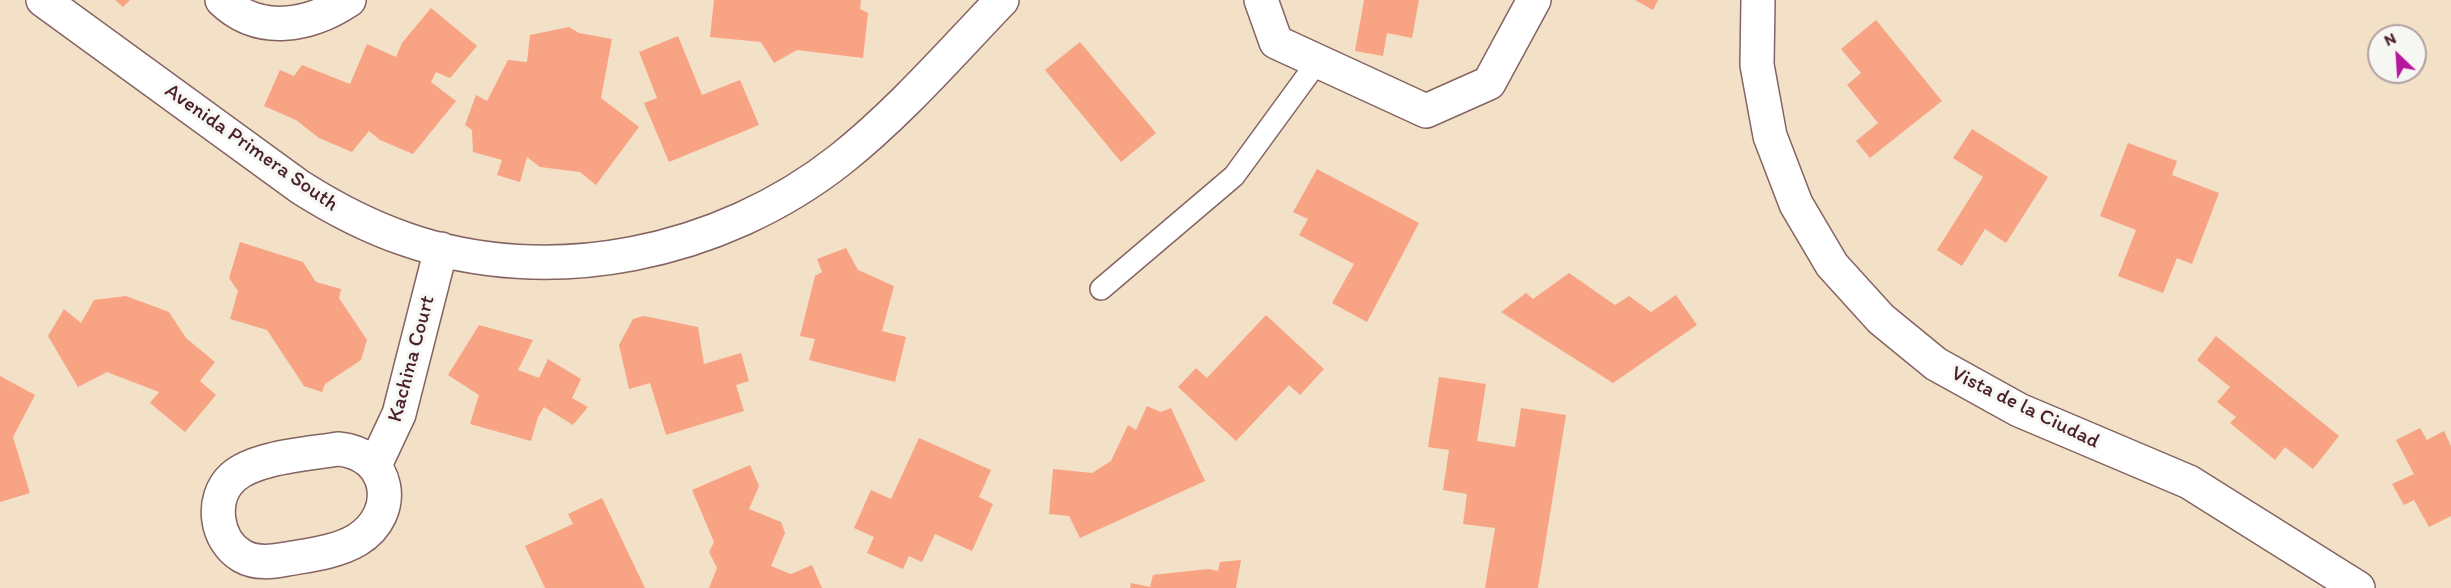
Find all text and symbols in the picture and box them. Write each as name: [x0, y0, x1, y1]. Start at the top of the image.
north arrow: [2367, 24, 2427, 84]
text: N: [2381, 28, 2399, 50]
street label: Avenida Primera South: [160, 79, 342, 217]
street label: Kachina Court: [383, 293, 441, 425]
street label: Vista de la Ciudad: [1947, 361, 2103, 455]

